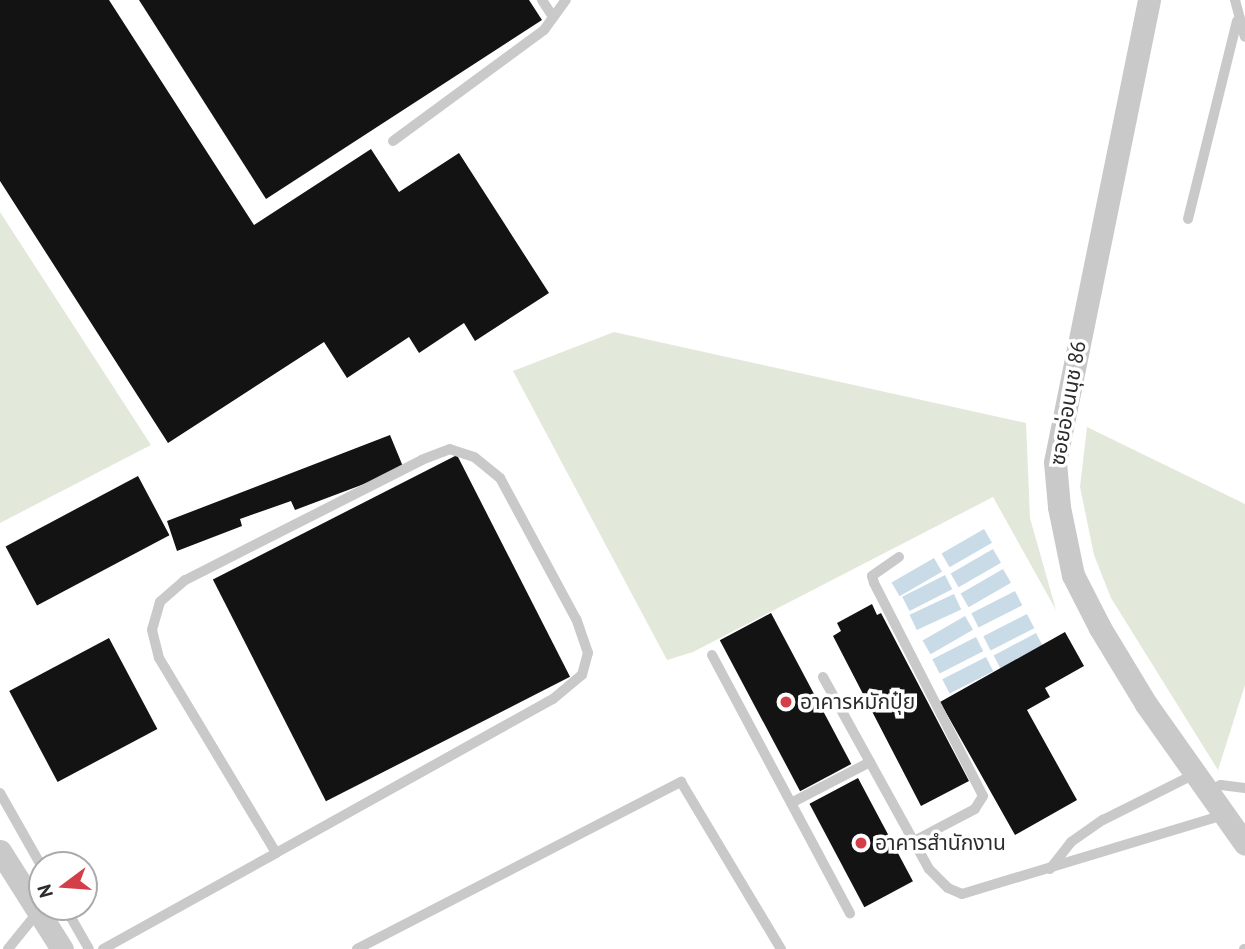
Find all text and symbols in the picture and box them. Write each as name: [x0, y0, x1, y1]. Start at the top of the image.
street label: ซอยอ่อนนุช 86: [1045, 339, 1091, 467]
place label: อาคารหมักปุ๋ย: [800, 689, 915, 715]
marker: อาคารหมักปุ๋ย: [778, 694, 794, 710]
place label: อาคารสำนักงาน: [875, 830, 1006, 856]
marker: อาคารสำนักงาน: [853, 835, 869, 851]
north arrow: [28, 851, 98, 921]
text: N: [31, 882, 58, 901]

